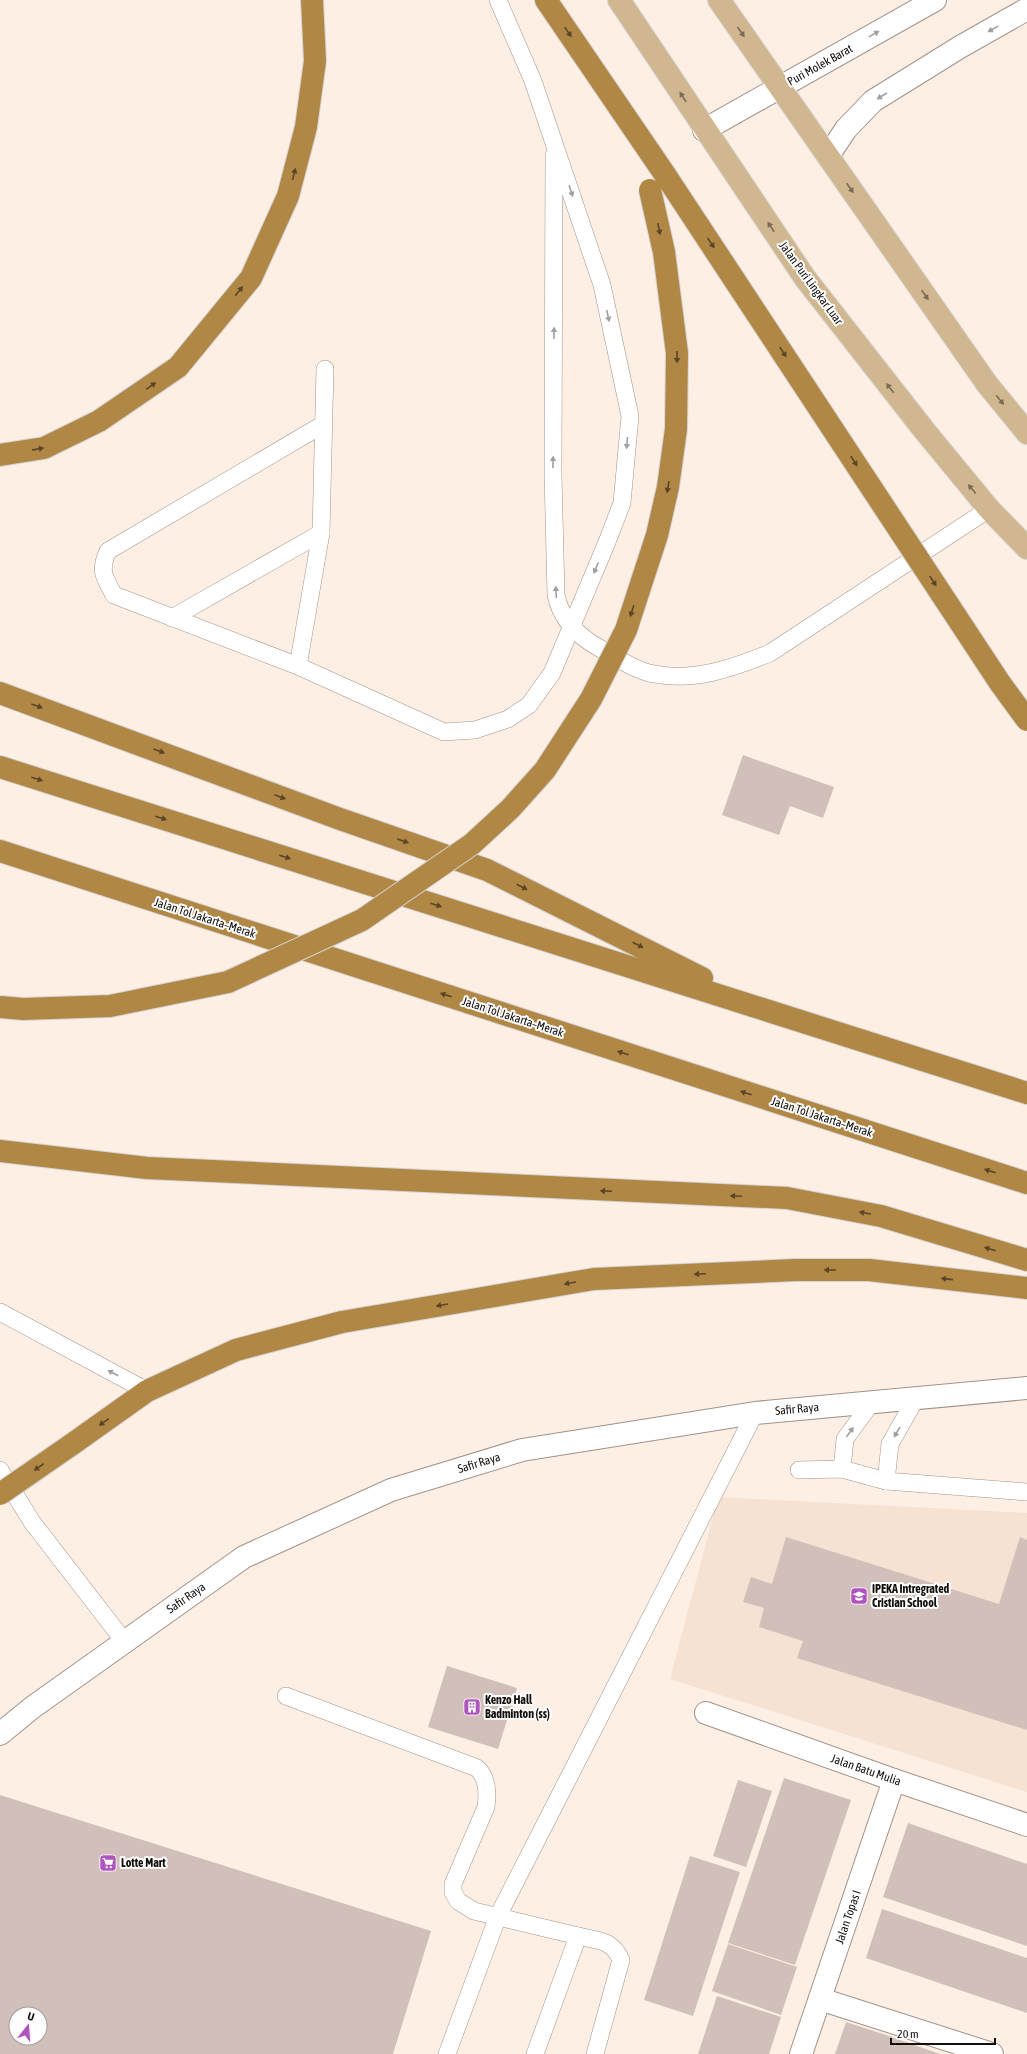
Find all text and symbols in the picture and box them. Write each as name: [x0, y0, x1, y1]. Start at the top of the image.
one-way arrow: [987, 25, 999, 32]
one-way arrow: [564, 27, 572, 37]
one-way arrow: [737, 27, 745, 37]
one-way arrow: [868, 31, 880, 38]
street label: Puri Molek Barat: [785, 41, 855, 89]
one-way arrow: [679, 92, 687, 102]
one-way arrow: [877, 92, 887, 100]
one-way arrow: [291, 168, 297, 181]
one-way arrow: [846, 183, 854, 193]
one-way arrow: [568, 186, 574, 198]
one-way arrow: [768, 221, 775, 233]
one-way arrow: [656, 222, 662, 235]
one-way arrow: [707, 238, 715, 249]
street label: Jalan Puri Lingkar Luar: [776, 239, 846, 328]
one-way arrow: [235, 286, 244, 297]
one-way arrow: [921, 289, 929, 300]
one-way arrow: [606, 310, 612, 322]
one-way arrow: [551, 326, 557, 339]
one-way arrow: [779, 347, 787, 357]
one-way arrow: [674, 351, 680, 364]
one-way arrow: [146, 382, 156, 390]
one-way arrow: [886, 382, 895, 393]
one-way arrow: [996, 395, 1005, 406]
one-way arrow: [624, 437, 630, 449]
one-way arrow: [32, 446, 45, 452]
one-way arrow: [550, 455, 556, 468]
one-way arrow: [850, 455, 858, 466]
one-way arrow: [665, 480, 671, 493]
one-way arrow: [968, 483, 977, 494]
one-way arrow: [593, 563, 599, 574]
one-way arrow: [929, 576, 937, 586]
one-way arrow: [553, 586, 560, 598]
one-way arrow: [629, 606, 635, 618]
one-way arrow: [31, 703, 43, 709]
one-way arrow: [153, 748, 165, 754]
one-way arrow: [32, 776, 44, 782]
one-way arrow: [275, 794, 287, 800]
one-way arrow: [155, 815, 167, 821]
one-way arrow: [397, 838, 409, 844]
one-way arrow: [279, 854, 291, 860]
one-way arrow: [516, 884, 527, 890]
street label: Jalan Tol Jakarta–Merak: [153, 895, 258, 941]
one-way arrow: [430, 902, 442, 908]
one-way arrow: [632, 942, 644, 949]
one-way arrow: [439, 992, 451, 998]
street label: Jalan Tol Jakarta–Merak: [461, 994, 566, 1040]
one-way arrow: [616, 1049, 628, 1055]
one-way arrow: [740, 1089, 752, 1095]
street label: Jalan Tol Jakarta–Merak: [770, 1094, 875, 1140]
one-way arrow: [984, 1168, 996, 1174]
one-way arrow: [599, 1188, 612, 1194]
one-way arrow: [730, 1193, 742, 1200]
one-way arrow: [859, 1209, 871, 1215]
one-way arrow: [983, 1245, 995, 1251]
one-way arrow: [823, 1267, 836, 1273]
one-way arrow: [694, 1271, 706, 1278]
one-way arrow: [940, 1276, 953, 1282]
one-way arrow: [564, 1280, 576, 1286]
one-way arrow: [436, 1302, 448, 1308]
one-way arrow: [107, 1370, 119, 1376]
street label: Safir Raya: [775, 1400, 819, 1418]
one-way arrow: [98, 1418, 109, 1426]
one-way arrow: [893, 1426, 900, 1438]
one-way arrow: [846, 1427, 854, 1438]
street label: Safir Raya: [456, 1450, 502, 1476]
one-way arrow: [34, 1463, 44, 1471]
street label: Safir Raya: [164, 1580, 208, 1616]
place label: IPEKA Intregrated Cristian School: [872, 1582, 950, 1610]
school or university icon: IPEKA Intregrated Cristian School: [849, 1586, 869, 1606]
place label: Kenzo Hall Badminton (ss): [485, 1693, 550, 1721]
building icon: Kenzo Hall Badminton (ss): [462, 1697, 482, 1717]
street label: Jalan Batu Mulia: [829, 1751, 903, 1789]
supermarket icon: Lotte Mart: [98, 1853, 118, 1873]
place label: Lotte Mart: [121, 1856, 166, 1870]
street label: Jalan Topas I: [832, 1888, 864, 1946]
north arrow: [8, 2006, 48, 2046]
text: U: [26, 2010, 36, 2023]
scale bar: [891, 2020, 995, 2046]
text: 20 m: [897, 2027, 919, 2041]

